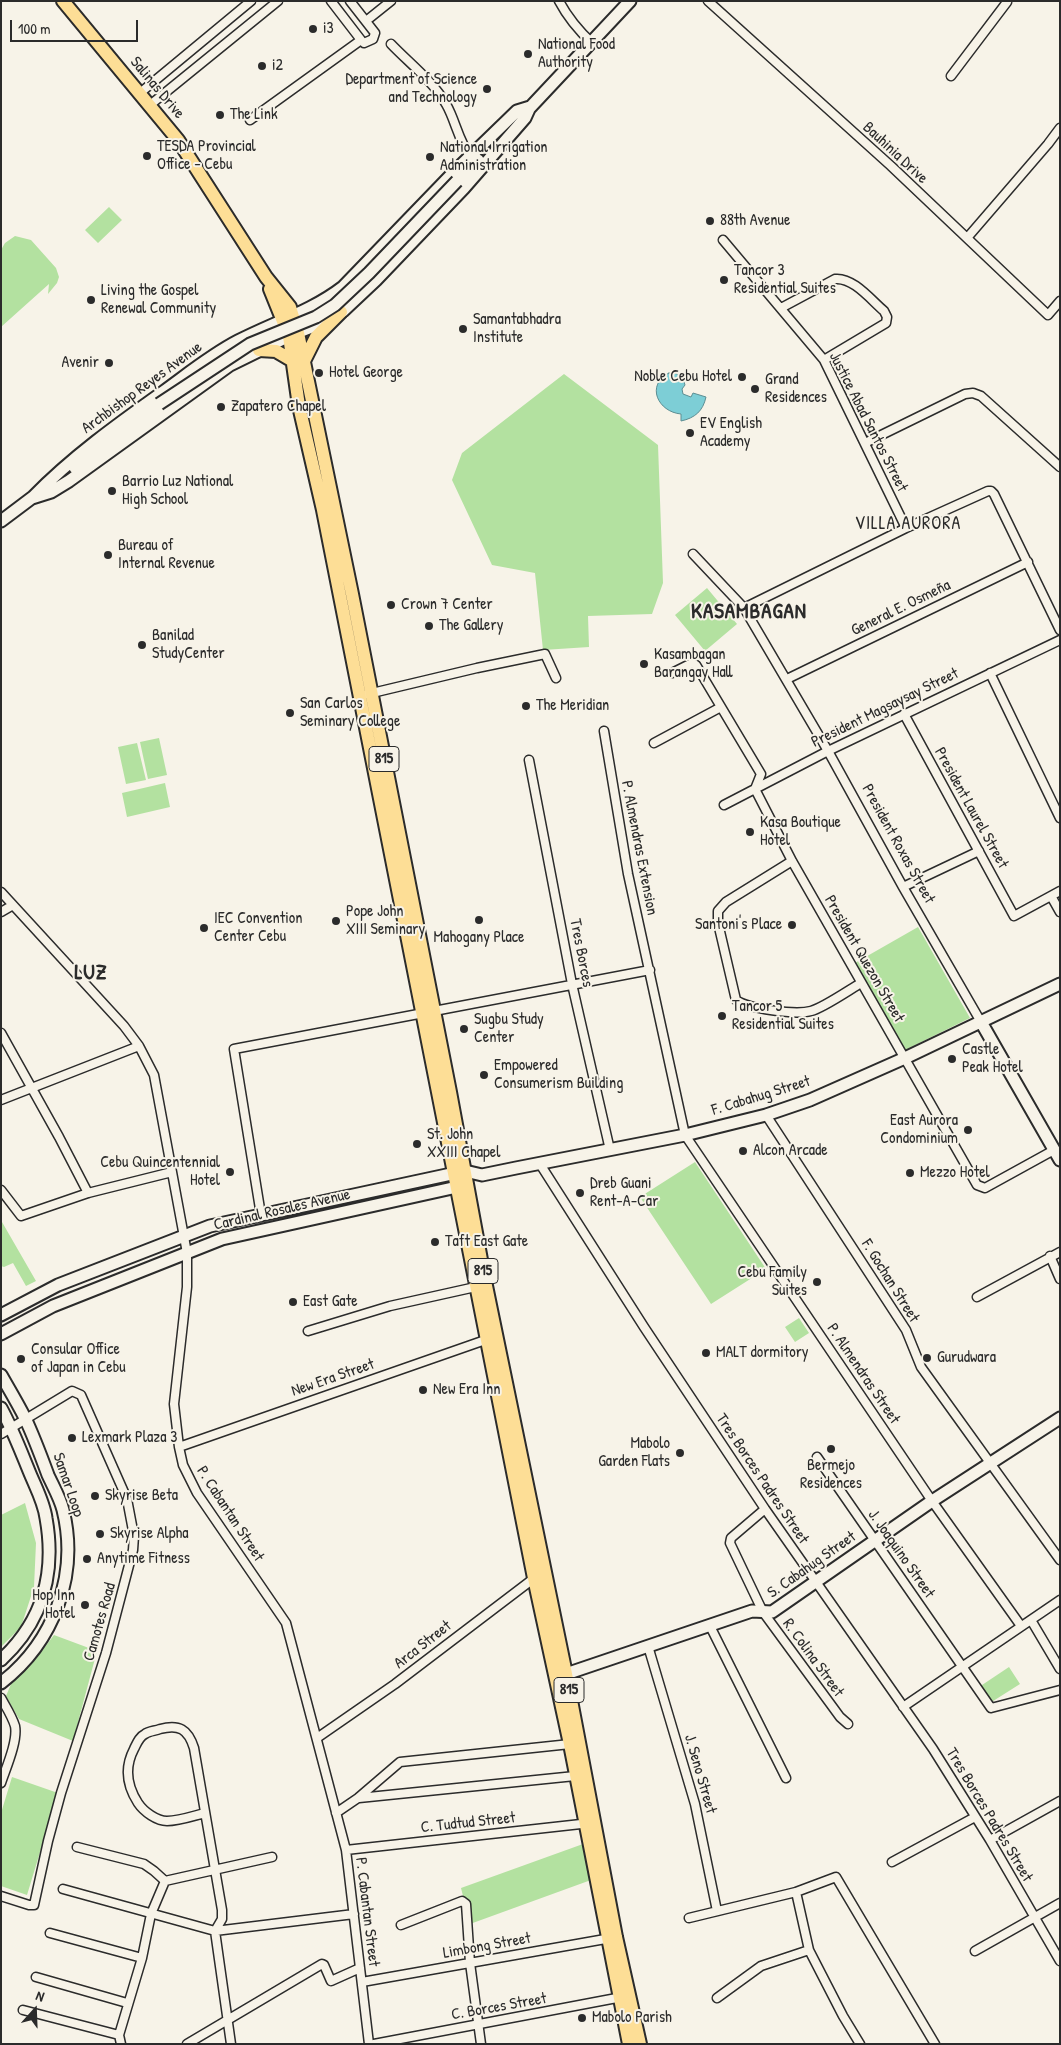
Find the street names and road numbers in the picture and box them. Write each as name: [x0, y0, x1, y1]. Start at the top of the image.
street label: Salinas Drive: [126, 53, 188, 123]
street label: Bauhinia Drive: [858, 118, 932, 188]
street label: Archbishop Reyes Avenue: [78, 338, 206, 438]
street label: Justice Abad Santos Street: [824, 349, 912, 495]
street label: General E. Osmeña: [848, 576, 954, 640]
street label: President Magsaysay Street: [808, 664, 962, 752]
street label: President Laurel Street: [930, 744, 1012, 872]
road number: 815: [369, 746, 399, 772]
street label: P. Almendras Extension: [617, 779, 661, 917]
street label: President Roxas Street: [857, 781, 939, 907]
street label: President Quezon Street: [820, 892, 908, 1026]
street label: Tres Borces: [565, 917, 597, 989]
street label: F. Cabahug Street: [709, 1072, 813, 1120]
street label: Cardinal Rosales Avenue: [212, 1185, 352, 1235]
street label: F. Gochan Street: [857, 1236, 923, 1326]
road number: 815: [468, 1258, 498, 1284]
street label: P. Almendras Street: [822, 1320, 904, 1428]
street label: New Era Street: [289, 1355, 377, 1401]
street label: Tres Borces Padres Street: [711, 1410, 813, 1548]
street label: Samar Loop: [48, 1451, 88, 1519]
street label: P. Cabantan Street: [192, 1463, 268, 1565]
street label: J. Joaquino Street: [863, 1506, 939, 1602]
street label: S. Cabahug Street: [764, 1527, 860, 1603]
street label: Camotes Road: [80, 1581, 120, 1663]
street label: R. Colina Street: [778, 1615, 848, 1701]
street label: Arca Street: [391, 1617, 455, 1673]
road number: 815: [554, 1678, 584, 1702]
street label: J. Seno Street: [680, 1732, 720, 1816]
street label: Tres Borces Padres Street: [941, 1745, 1037, 1885]
street label: C. Tudtud Street: [420, 1808, 516, 1838]
street label: P. Cabantan Street: [351, 1856, 383, 1968]
street label: Limbong Street: [442, 1929, 532, 1963]
street label: C. Borces Street: [450, 1989, 548, 2025]

